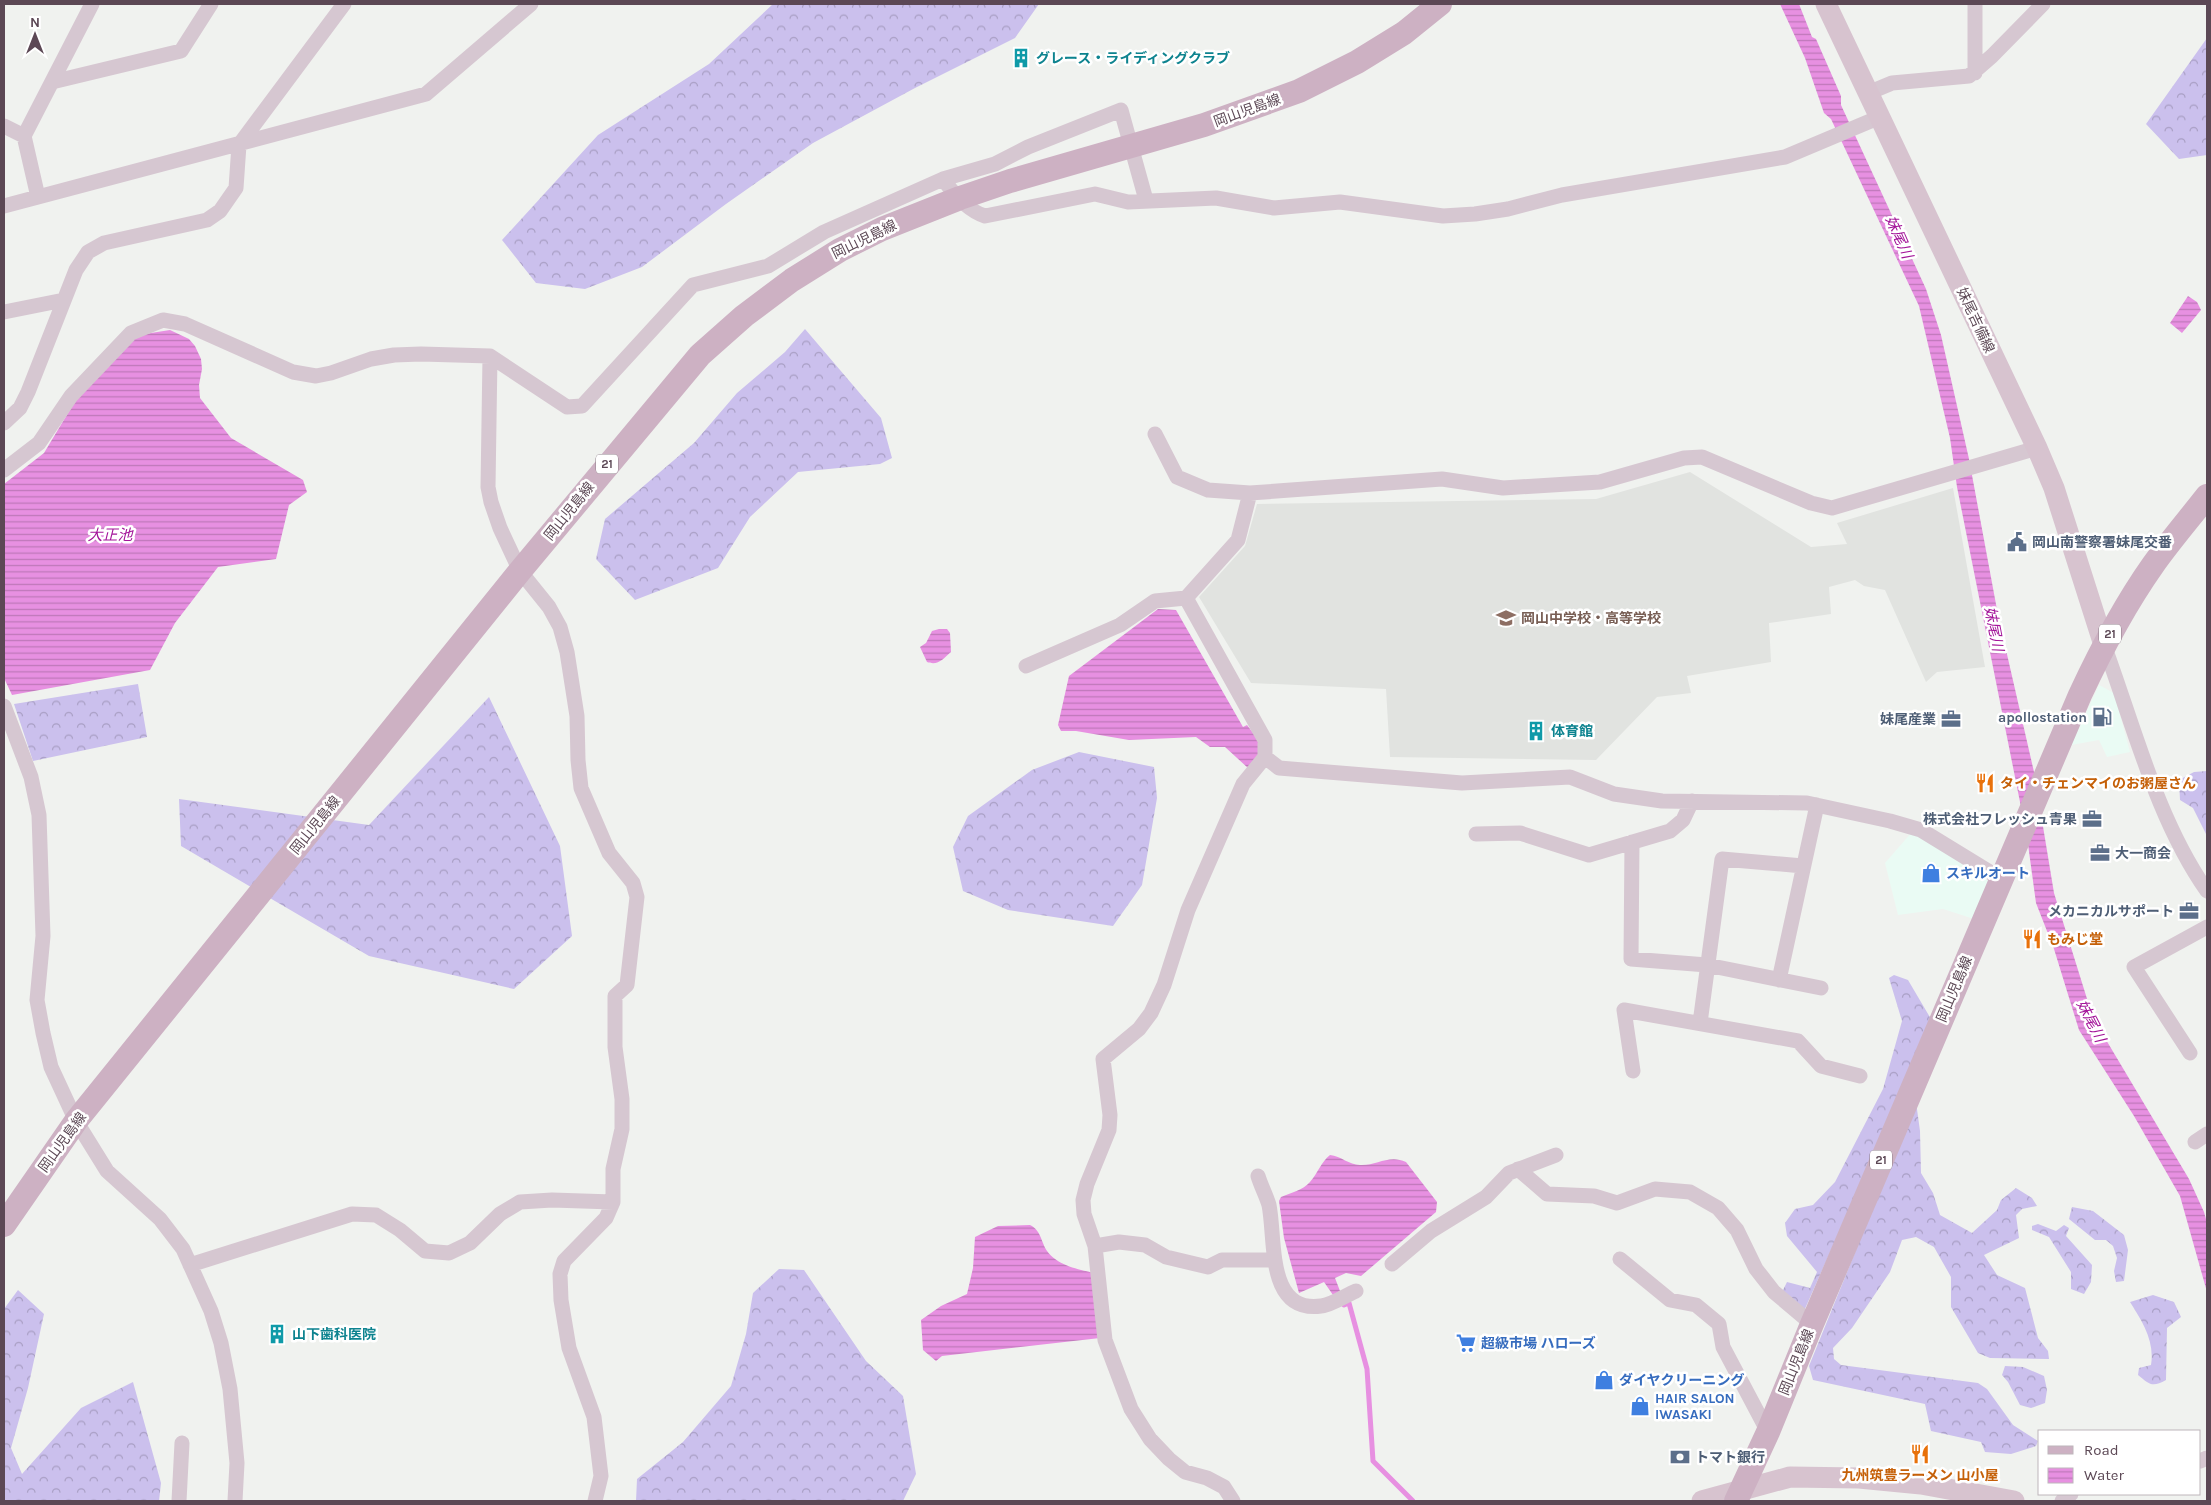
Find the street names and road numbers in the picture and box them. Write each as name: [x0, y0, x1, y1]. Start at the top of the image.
street label: 岡山児島線: [1211, 91, 1283, 130]
street label: 岡山児島線: [829, 216, 899, 262]
street label: 妹尾吉備線: [1953, 285, 1998, 356]
road number: 21: [596, 454, 618, 474]
street label: 岡山児島線: [541, 479, 598, 544]
road number: 21: [2099, 624, 2121, 644]
street label: 岡山児島線: [287, 793, 344, 858]
street label: 岡山児島線: [1933, 954, 1976, 1025]
street label: 岡山児島線: [35, 1109, 90, 1176]
road number: 21: [1870, 1150, 1892, 1170]
street label: 岡山児島線: [1775, 1327, 1817, 1398]

